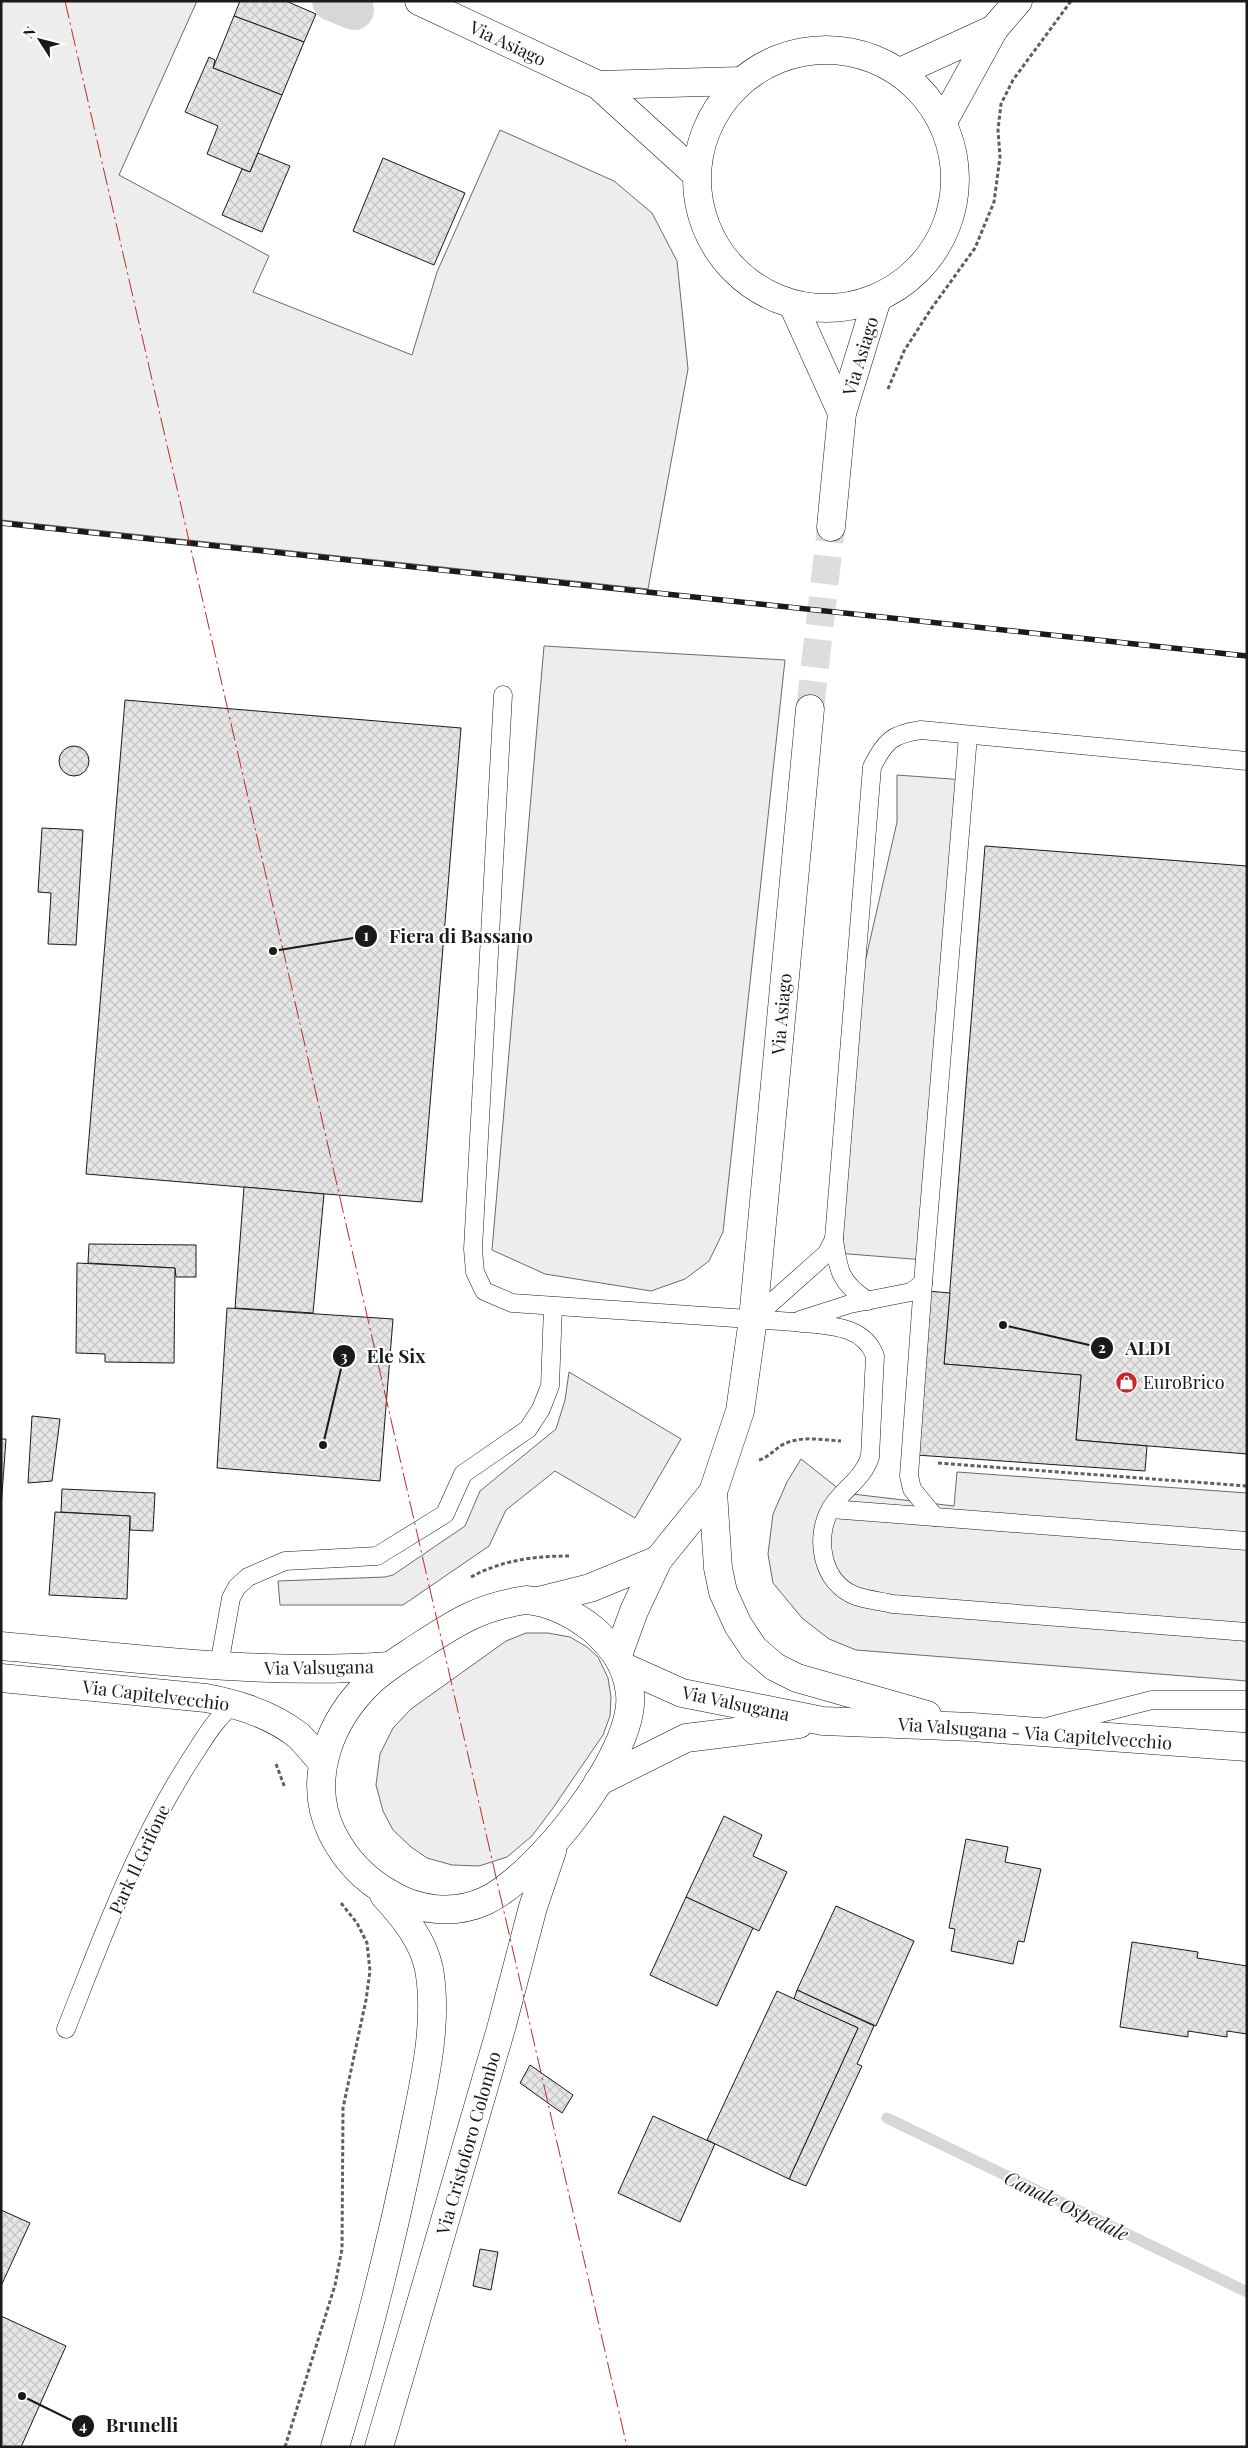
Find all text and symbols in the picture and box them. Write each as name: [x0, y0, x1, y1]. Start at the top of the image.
street label: Via Asiago: [465, 14, 550, 71]
north arrow: [15, 15, 65, 65]
text: N: [18, 22, 40, 42]
street label: Via Asiago: [836, 313, 883, 399]
callout: Fiera di Bassano: [354, 919, 543, 953]
text: Fiera di Bassano: [389, 922, 533, 948]
text: 1: [363, 925, 369, 945]
street label: Via Asiago: [765, 972, 797, 1057]
callout: ALDI: [1090, 1331, 1180, 1365]
text: ALDI: [1124, 1334, 1171, 1360]
text: 2: [1098, 1337, 1106, 1357]
callout: Ele Six: [332, 1339, 436, 1373]
text: Ele Six: [366, 1342, 426, 1368]
text: 3: [340, 1346, 348, 1366]
shop icon: EuroBrico: [1115, 1370, 1139, 1394]
place label: EuroBrico: [1143, 1370, 1225, 1394]
street label: Via Valsugana: [263, 1654, 374, 1680]
street label: Via Capitelvecchio: [80, 1674, 231, 1716]
street label: Via Valsugana: [679, 1680, 792, 1726]
street label: Via Valsugana - Via Capitelvecchio: [896, 1711, 1173, 1755]
street label: Park Il Grifone: [103, 1800, 175, 1918]
street label: Via Cristoforo Colombo: [430, 2048, 506, 2238]
water label: Canale Ospedale: [1001, 2164, 1133, 2246]
callout: Brunelli: [71, 2409, 188, 2443]
text: Brunelli: [106, 2411, 178, 2437]
text: 4: [79, 2415, 87, 2435]

